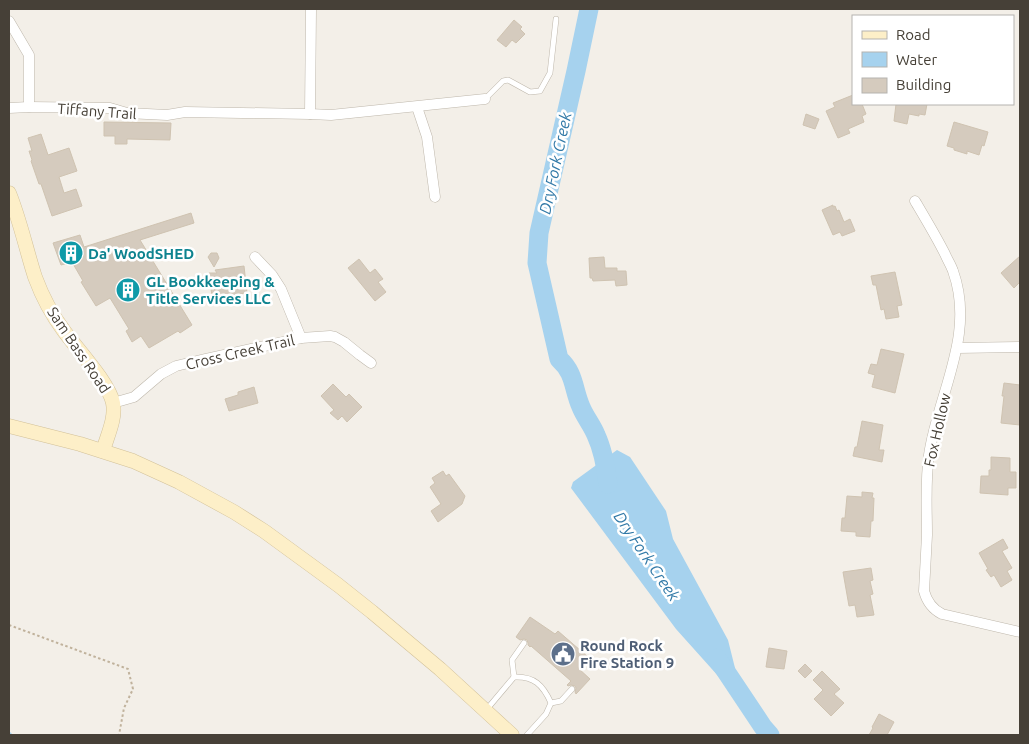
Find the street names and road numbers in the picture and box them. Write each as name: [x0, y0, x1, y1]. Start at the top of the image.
street label: Tiffany Trail: [57, 100, 137, 122]
street label: Sam Bass Road: [44, 304, 114, 396]
street label: Cross Creek Trail: [184, 331, 296, 373]
street label: Fox Hollow: [920, 391, 954, 468]

